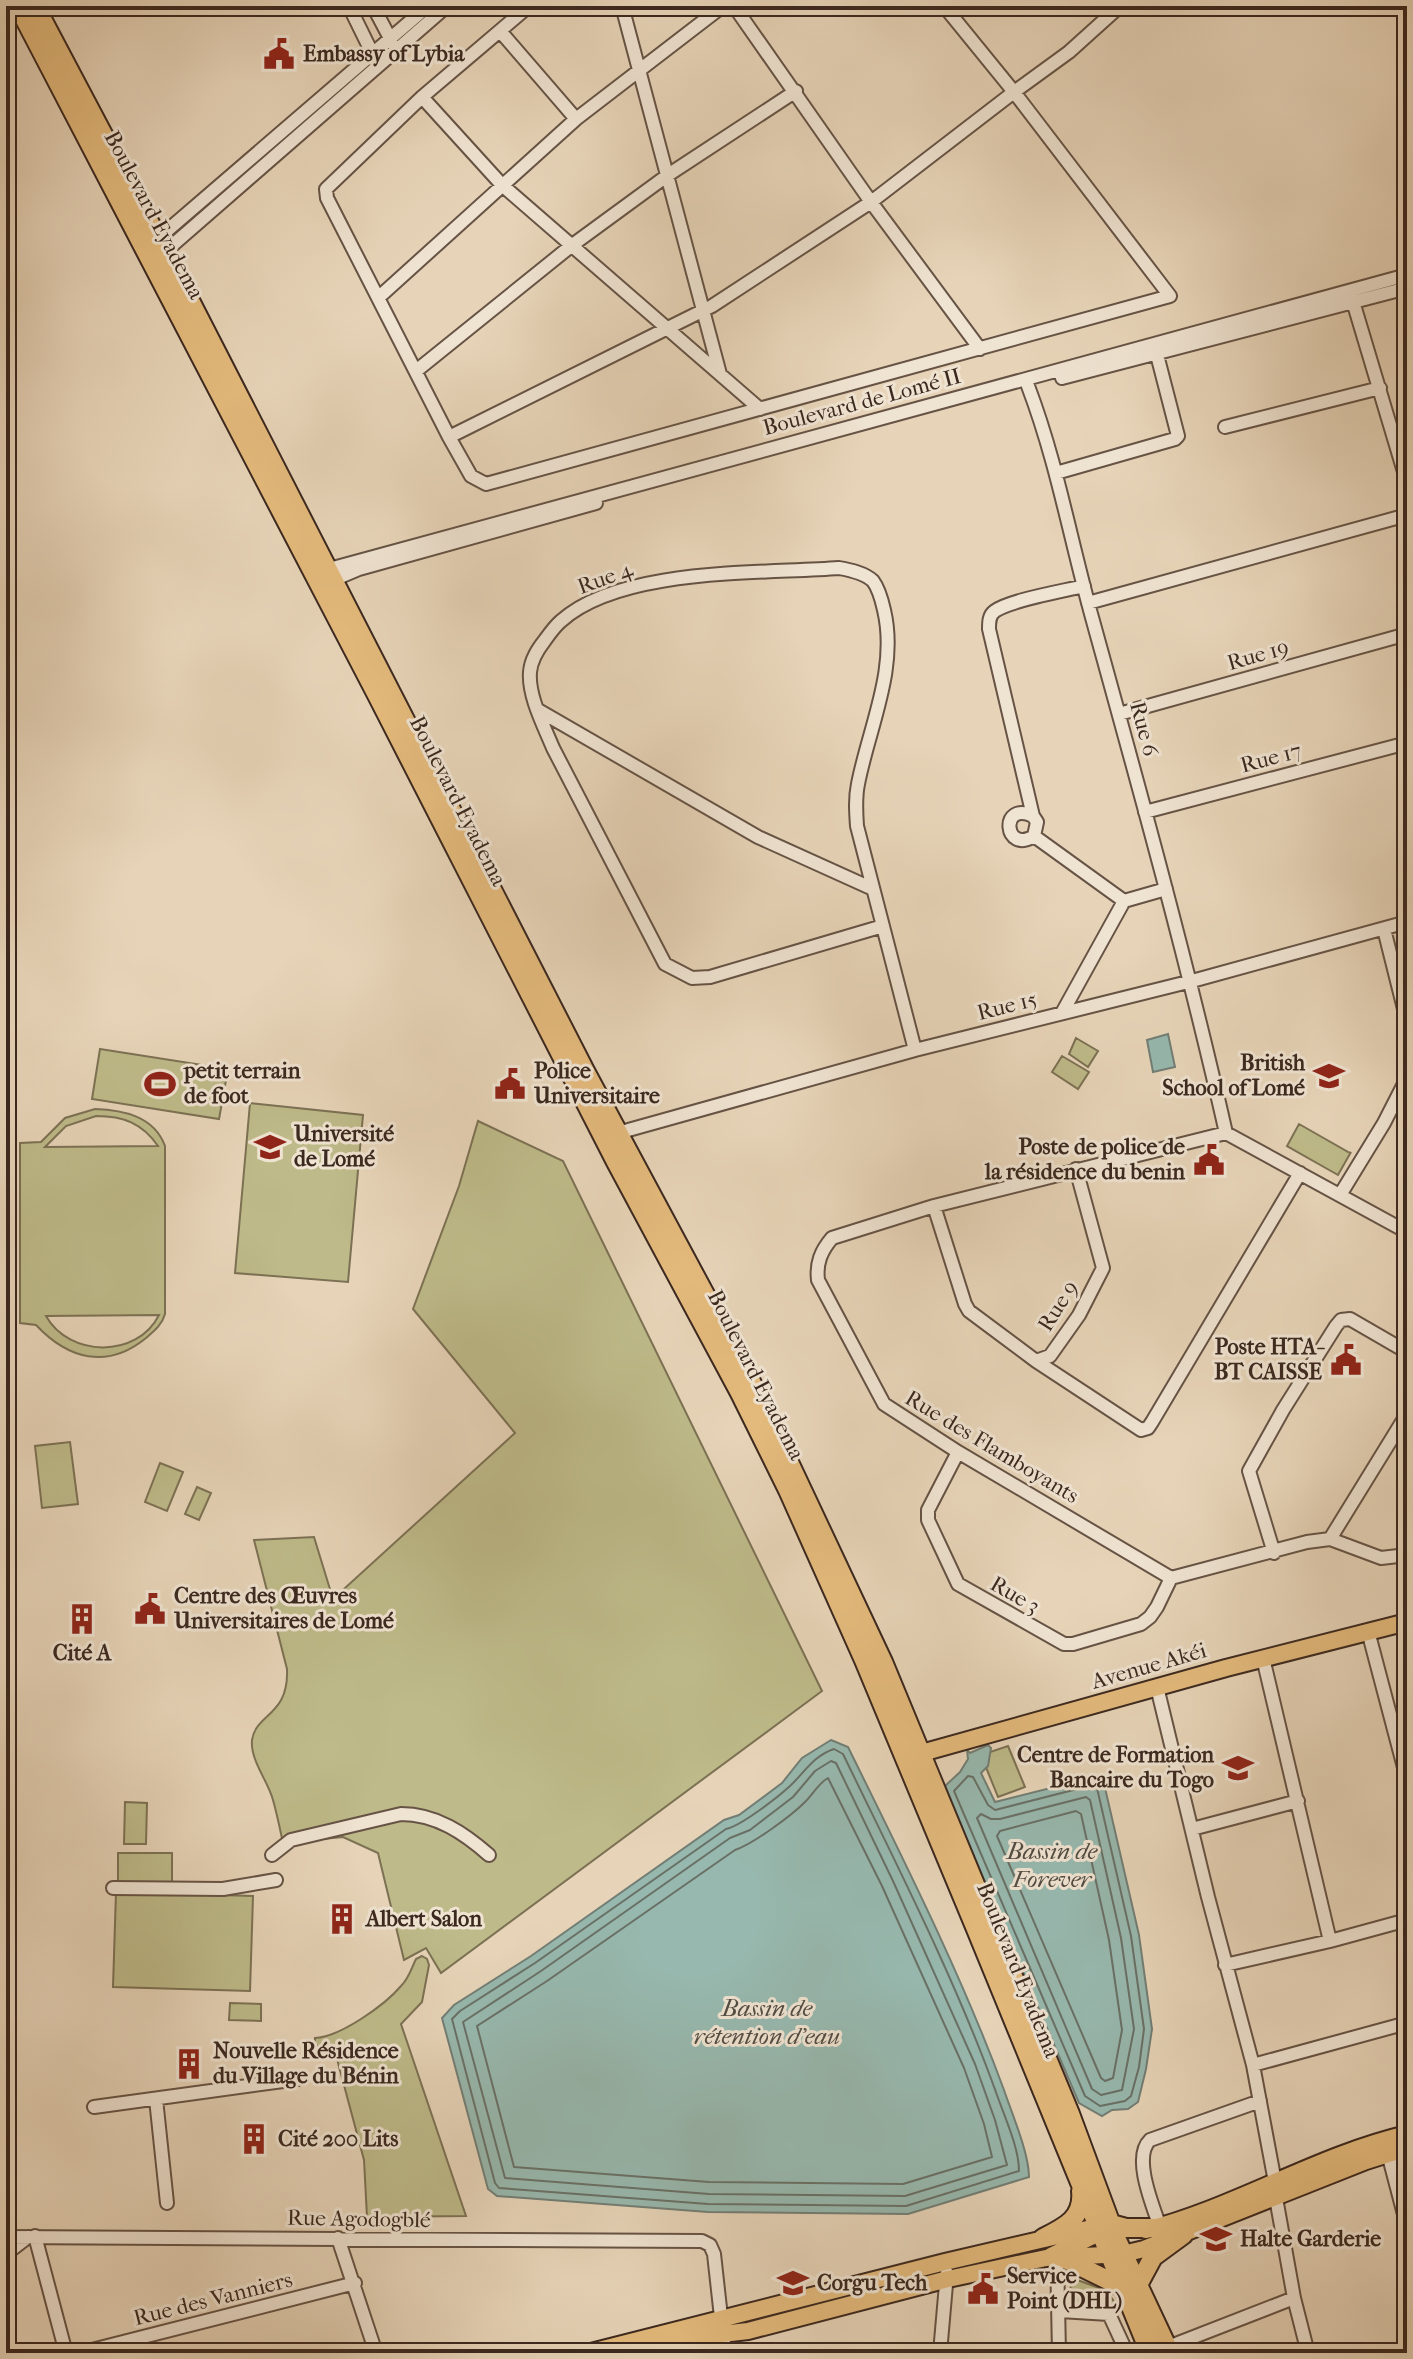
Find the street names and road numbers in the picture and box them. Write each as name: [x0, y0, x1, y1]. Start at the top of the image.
street label: Boulevard Eyadema: [99, 126, 210, 304]
street label: Boulevard de Lomé II: [760, 363, 964, 441]
street label: Rue 4: [574, 556, 637, 600]
street label: Rue 19: [1224, 634, 1292, 676]
street label: Rue 6: [1124, 699, 1164, 759]
street label: Boulevard Eyadema: [404, 712, 512, 891]
street label: Rue 17: [1238, 737, 1304, 779]
street label: Rue 15: [974, 986, 1040, 1026]
street label: Rue 9: [1032, 1276, 1084, 1336]
street label: Boulevard Eyadema: [702, 1286, 810, 1465]
street label: Rue des Flamboyants: [900, 1385, 1084, 1509]
street label: Rue 3: [986, 1571, 1044, 1619]
street label: Avenue Akéi: [1088, 1637, 1210, 1695]
street label: Boulevard Eyadema: [971, 1878, 1065, 2062]
street label: Rue Agodogblé: [287, 2205, 431, 2233]
street label: Rue des Vanniers: [131, 2267, 295, 2331]

